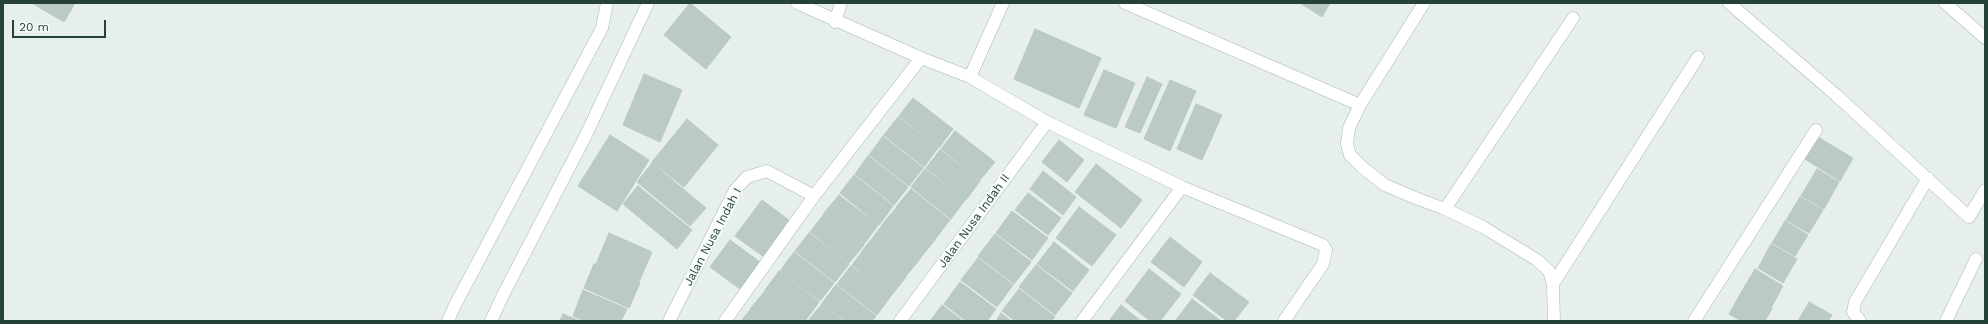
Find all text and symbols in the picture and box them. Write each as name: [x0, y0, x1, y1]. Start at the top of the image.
scale bar: [14, 12, 108, 38]
text: 20 m: [19, 20, 49, 34]
street label: Jalan Nusa Indah II: [935, 171, 1013, 271]
street label: Jalan Nusa Indah I: [681, 186, 745, 288]

